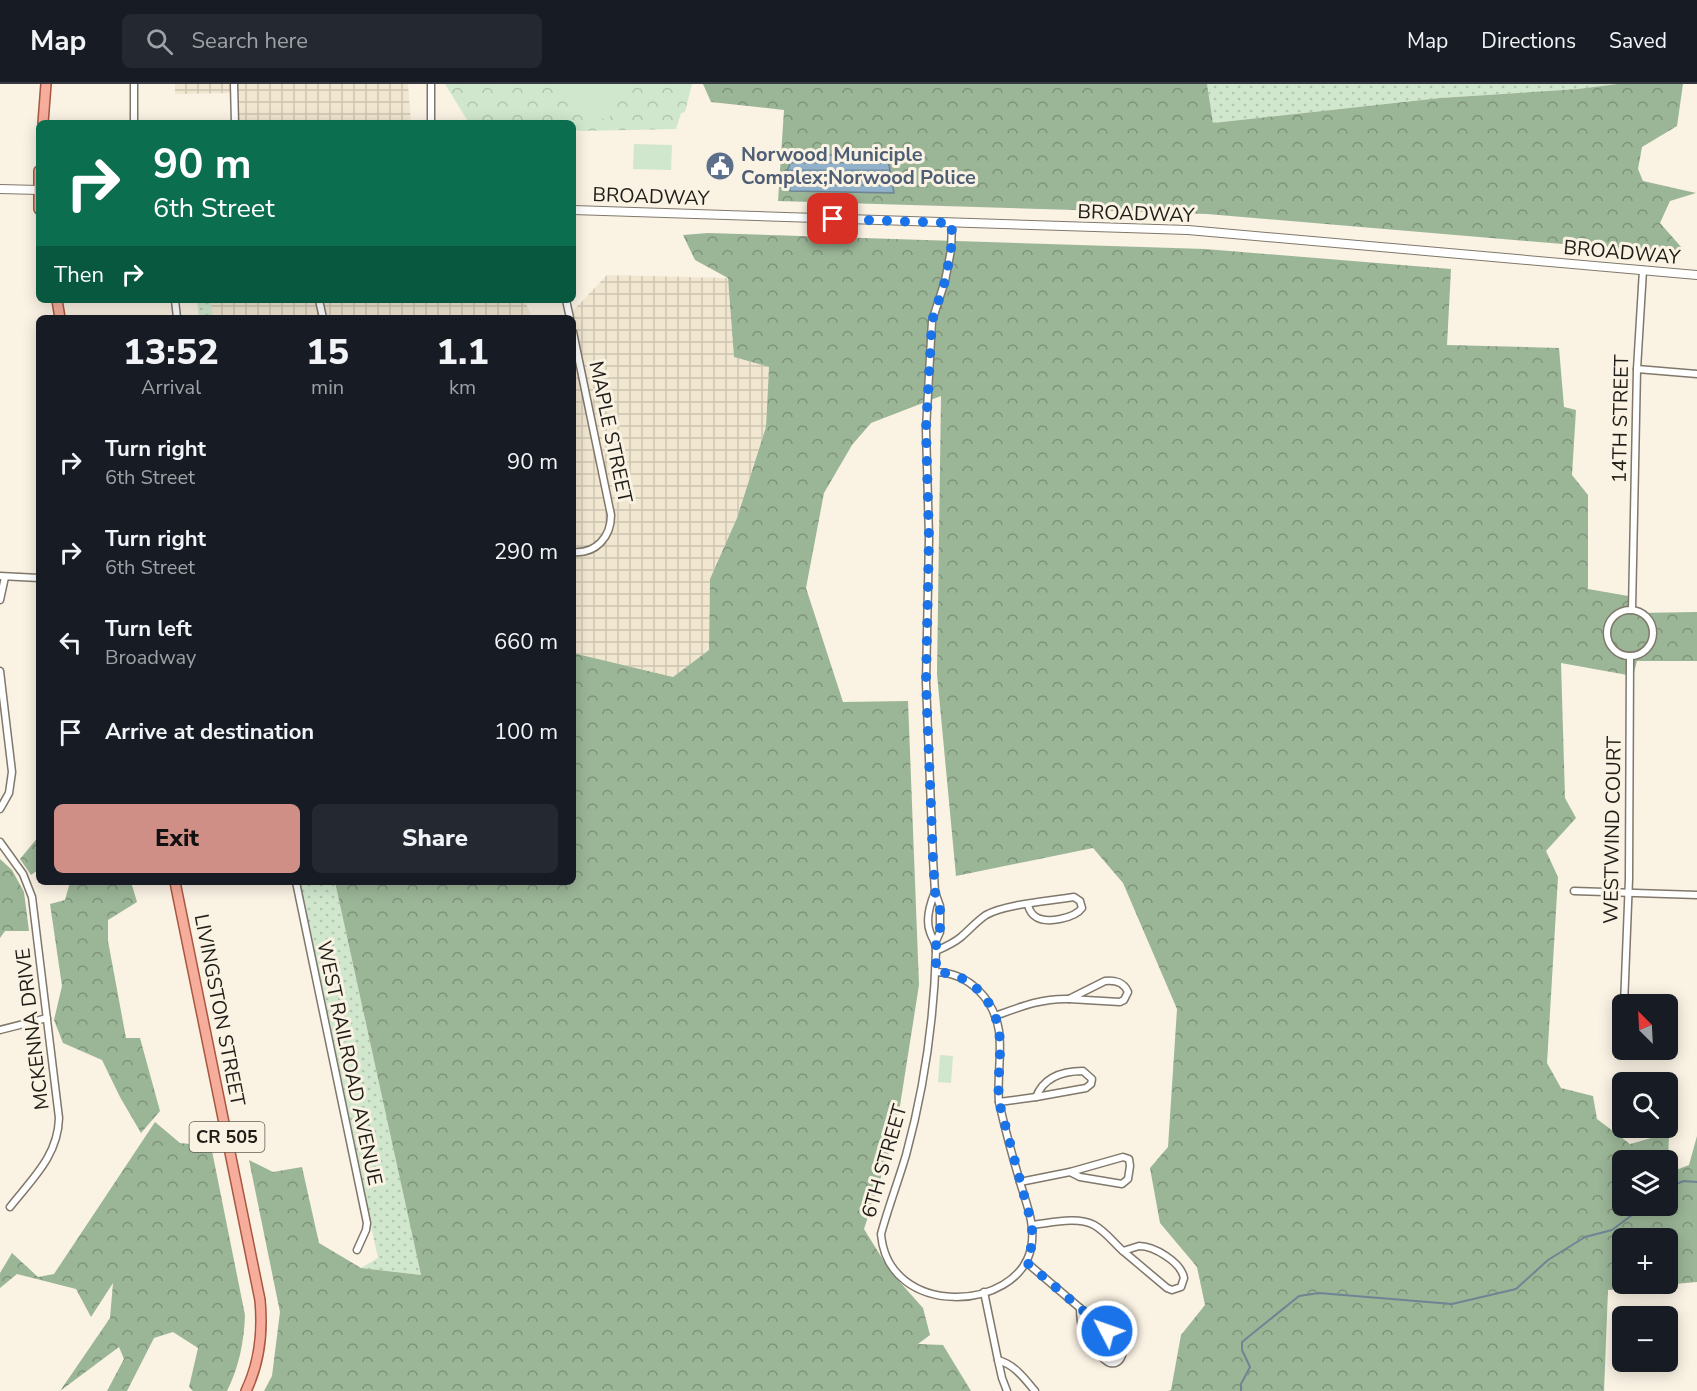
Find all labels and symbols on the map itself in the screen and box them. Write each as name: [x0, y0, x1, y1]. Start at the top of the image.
place label: Norwood Municiple Complex;Norwood Police: [741, 141, 976, 191]
public building icon: Norwood Municiple Complex;Norwood Police: [704, 150, 736, 182]
street label: BROADWAY: [592, 181, 711, 212]
pin: [807, 193, 858, 244]
street label: BROADWAY: [1077, 198, 1196, 229]
street label: BROADWAY: [1562, 234, 1683, 271]
street label: 14TH STREET: [1606, 354, 1635, 484]
street label: MAPLE STREET: [582, 359, 639, 506]
street label: WESTWIND COURT: [1597, 736, 1628, 924]
street label: LIVINGSTON STREET: [188, 912, 251, 1108]
street label: WEST RAILROAD AVENUE: [310, 938, 389, 1188]
street label: MCKENNA DRIVE: [9, 946, 56, 1111]
north arrow: [1612, 994, 1678, 1060]
street label: 6TH STREET: [855, 1101, 914, 1221]
road number: CR 505: [190, 1122, 264, 1152]
position arrow: [1075, 1299, 1139, 1363]

